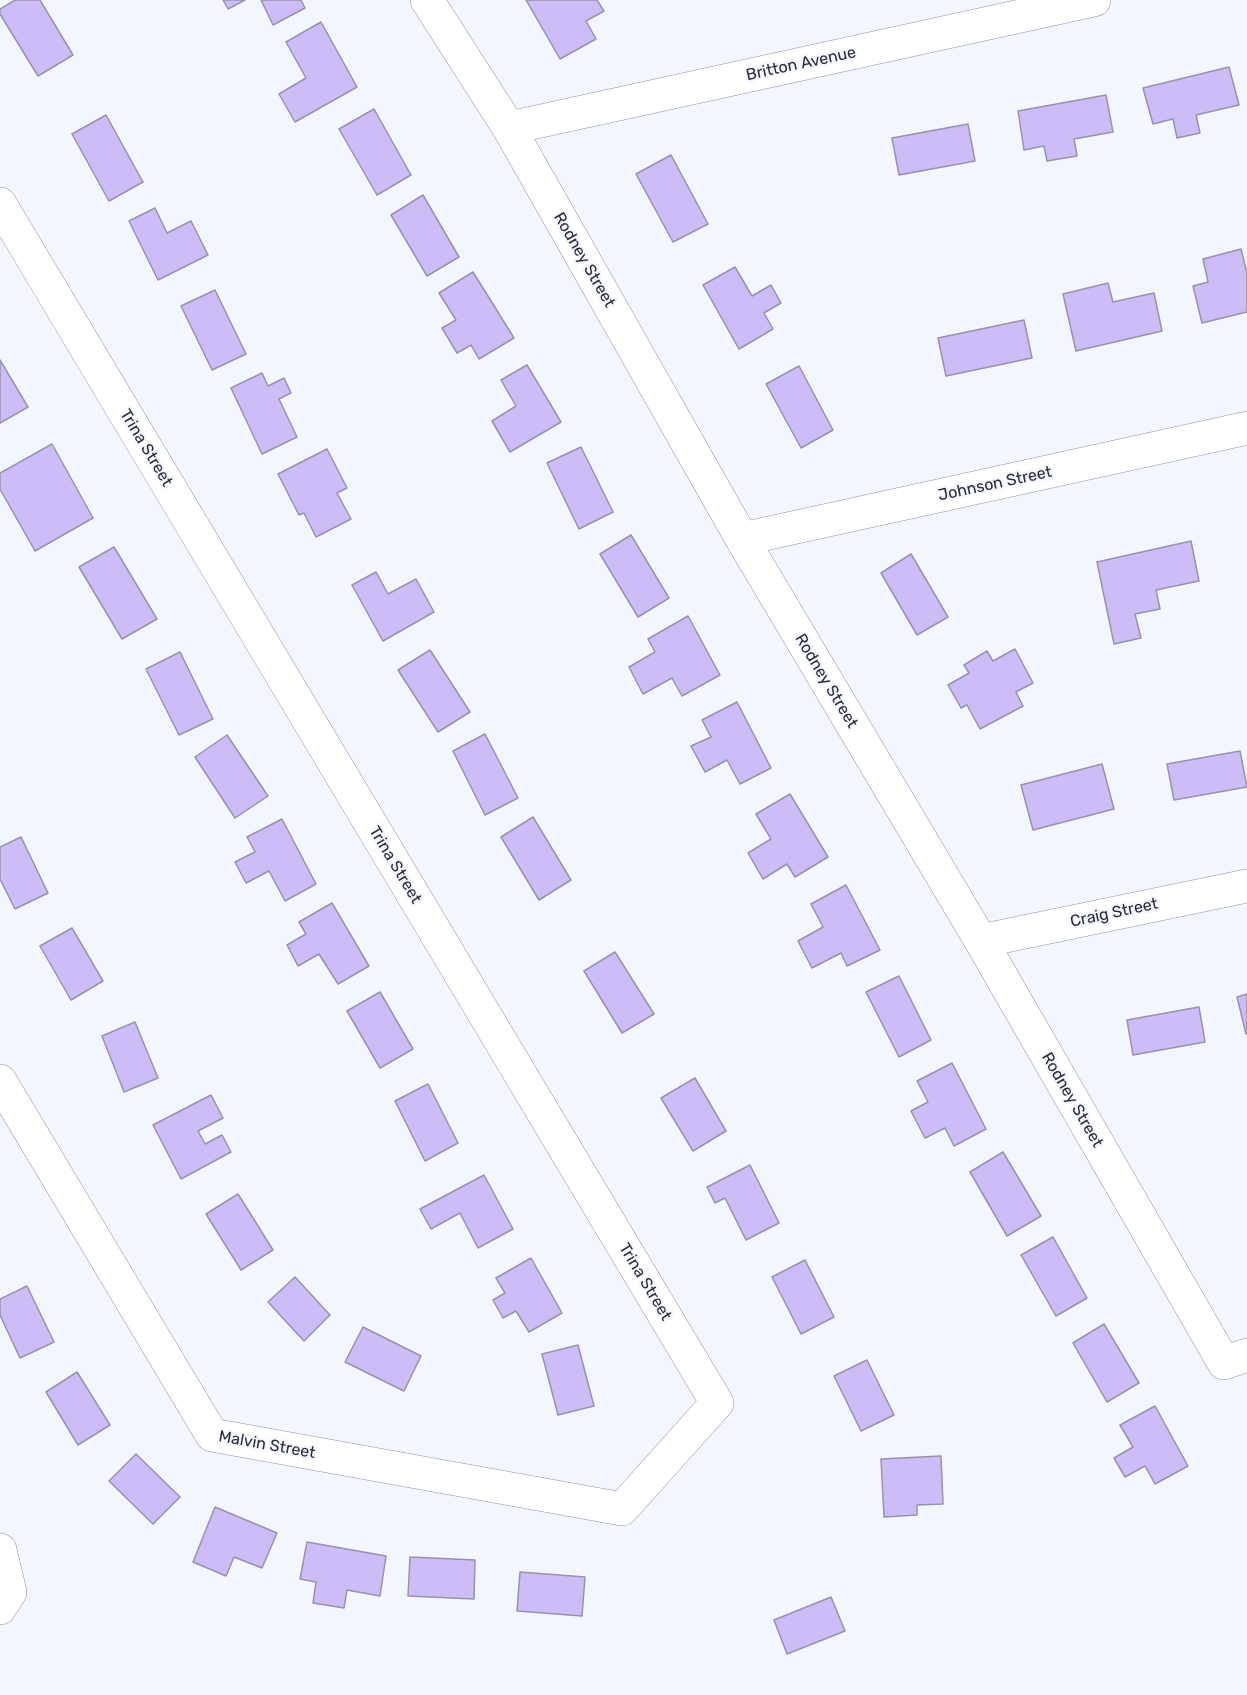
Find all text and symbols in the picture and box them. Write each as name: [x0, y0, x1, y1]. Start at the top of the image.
street label: Britton Avenue: [744, 43, 858, 85]
street label: Rodney Street: [549, 209, 619, 311]
street label: Trina Street: [115, 406, 177, 490]
street label: Johnson Street: [936, 463, 1054, 505]
street label: Rodney Street: [790, 630, 862, 732]
street label: Trina Street: [364, 823, 426, 907]
street label: Craig Street: [1068, 894, 1160, 932]
street label: Rodney Street: [1037, 1049, 1107, 1151]
street label: Trina Street: [614, 1240, 676, 1324]
street label: Malvin Street: [217, 1427, 317, 1463]

